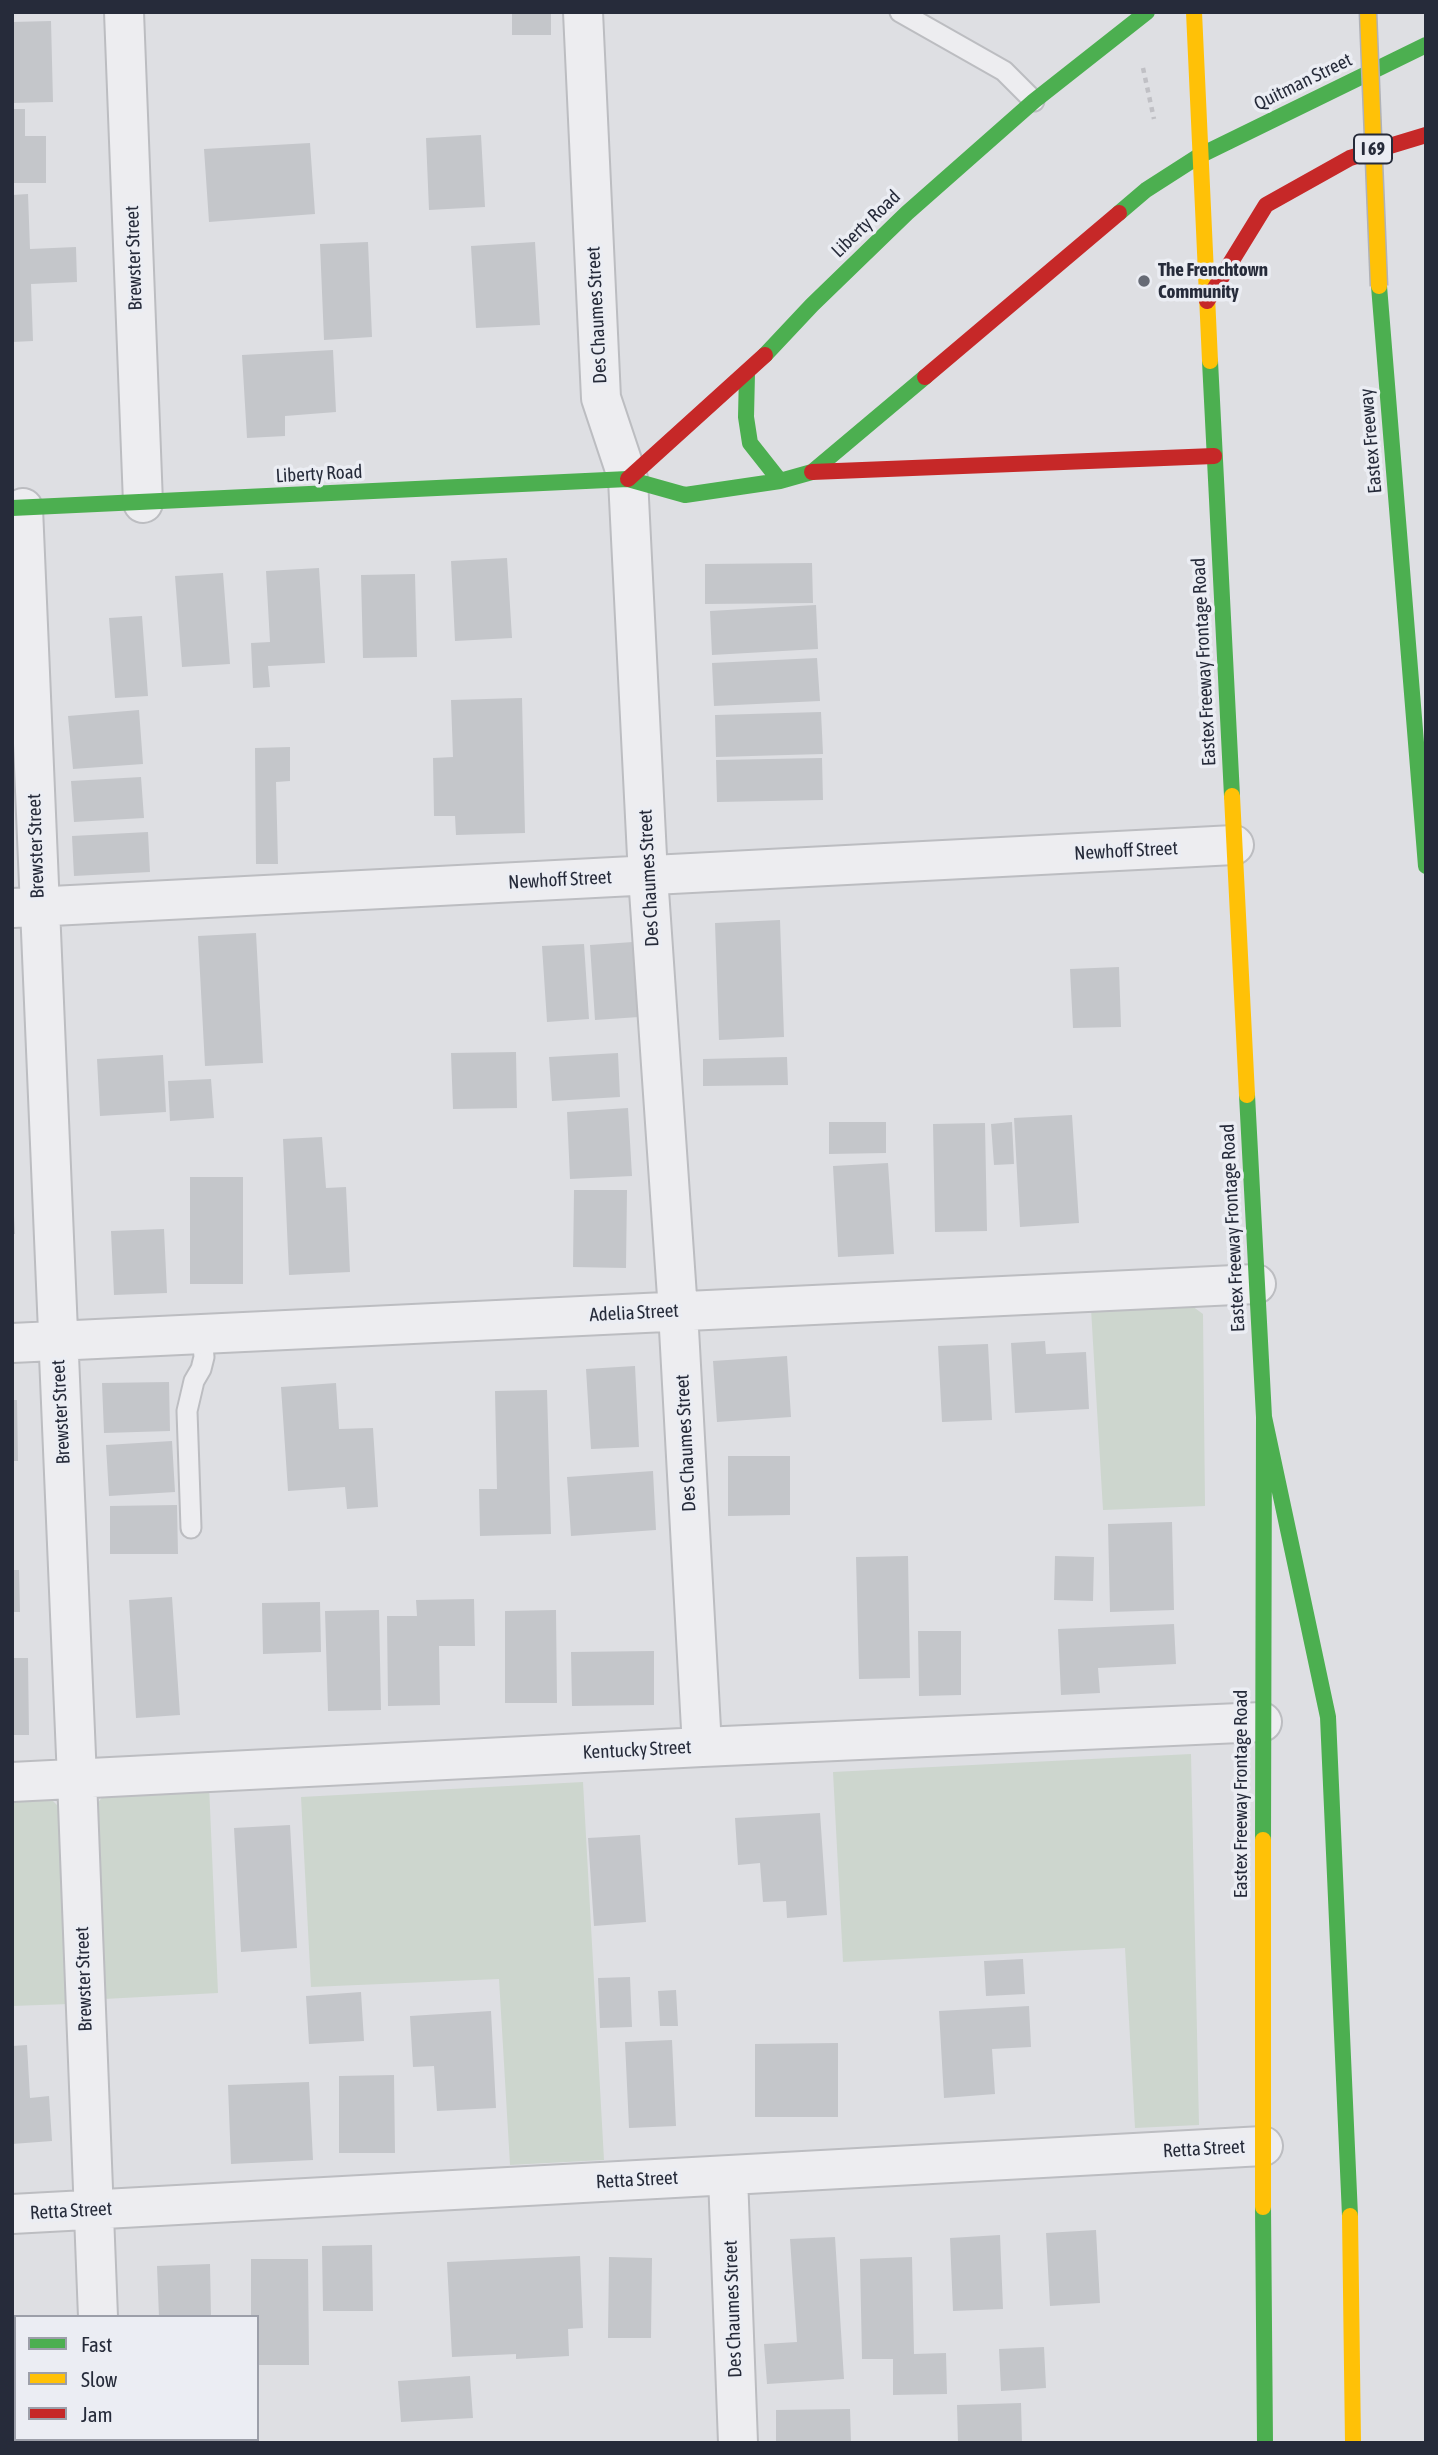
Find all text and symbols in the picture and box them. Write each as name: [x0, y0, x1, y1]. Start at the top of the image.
street label: Quitman Street: [1250, 48, 1356, 116]
road number: I 69: [1354, 134, 1392, 164]
street label: Liberty Road: [827, 186, 905, 262]
street label: Brewster Street: [121, 205, 147, 311]
street label: Des Chaumes Street: [582, 246, 612, 384]
place label: The Frenchtown Community: [1158, 259, 1268, 303]
marker: The Frenchtown Community: [1136, 273, 1152, 289]
street label: Eastex Freeway: [1355, 388, 1387, 494]
street label: Liberty Road: [275, 460, 363, 488]
street label: Eastex Freeway Frontage Road: [1187, 557, 1221, 767]
street label: Brewster Street: [23, 793, 49, 899]
street label: Des Chaumes Street: [634, 809, 664, 947]
street label: Newhoff Street: [1074, 837, 1178, 865]
street label: Newhoff Street: [508, 866, 612, 894]
street label: Eastex Freeway Frontage Road: [1216, 1123, 1250, 1333]
street label: Adelia Street: [589, 1299, 679, 1327]
street label: Brewster Street: [47, 1359, 75, 1465]
street label: Des Chaumes Street: [671, 1374, 701, 1512]
street label: Eastex Freeway Frontage Road: [1230, 1690, 1252, 1898]
street label: Kentucky Street: [582, 1736, 692, 1764]
street label: Brewster Street: [71, 1926, 97, 2032]
street label: Retta Street: [1162, 2135, 1246, 2163]
street label: Retta Street: [595, 2166, 679, 2194]
street label: Retta Street: [29, 2197, 113, 2225]
street label: Des Chaumes Street: [719, 2240, 747, 2378]
legend: [14, 2315, 259, 2441]
text: Fast: [81, 2332, 112, 2356]
text: Slow: [81, 2367, 117, 2391]
text: Jam: [81, 2402, 113, 2426]

